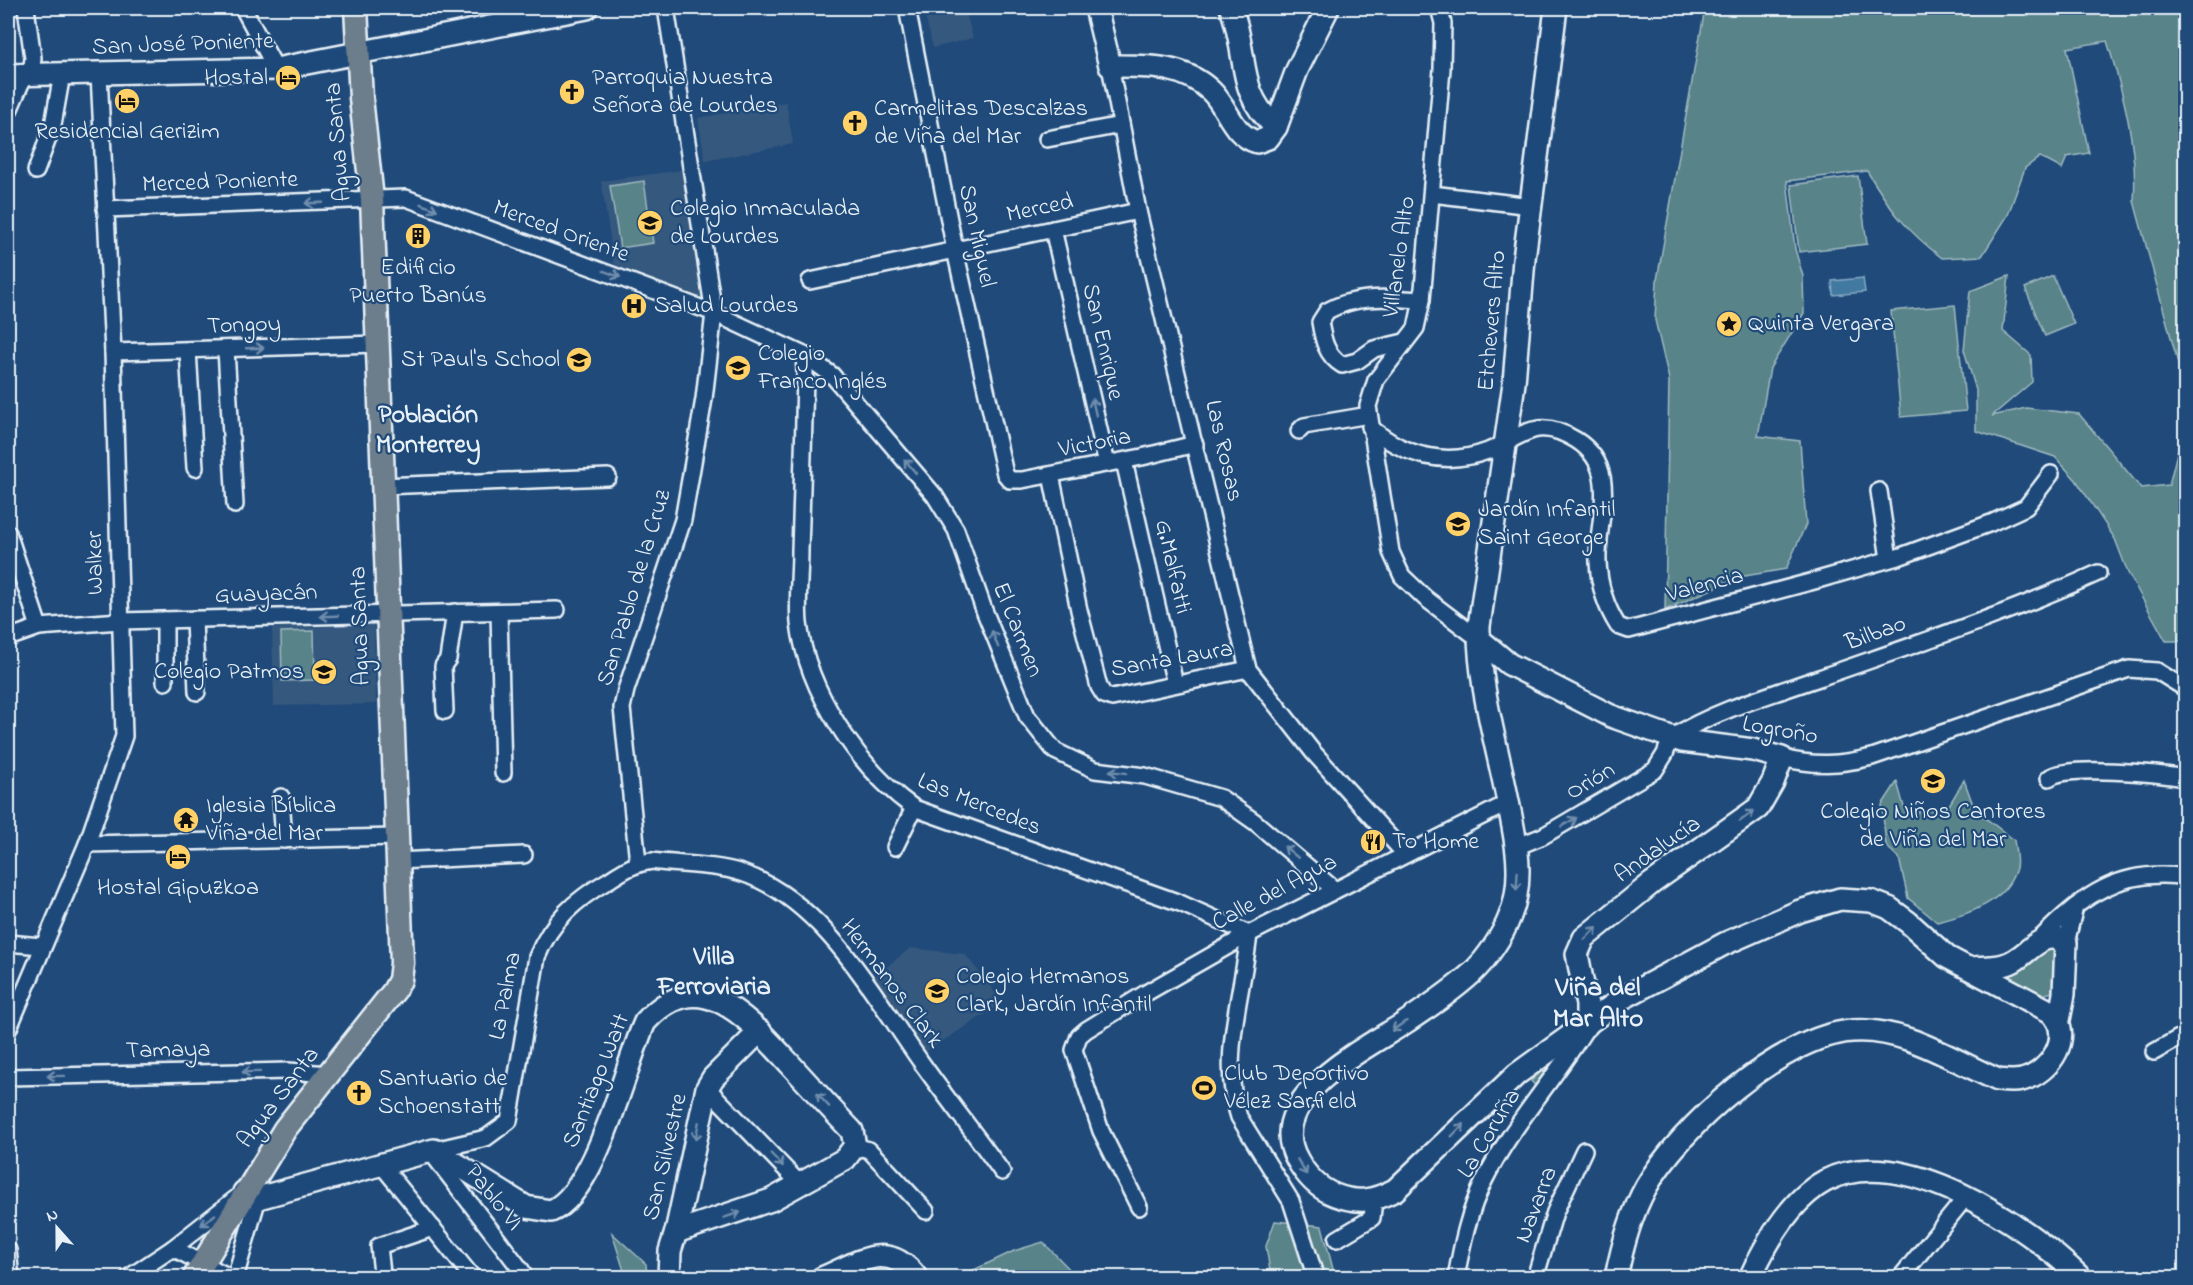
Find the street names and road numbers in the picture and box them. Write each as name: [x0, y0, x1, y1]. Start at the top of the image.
street label: San José Poniente: [92, 24, 275, 66]
street label: Agua Santa: [316, 81, 362, 203]
street label: Merced Poniente: [141, 163, 299, 203]
street label: San Miguel: [948, 181, 1004, 291]
street label: Merced: [1003, 185, 1077, 233]
street label: Merced Oriente: [488, 191, 634, 273]
street label: Villanelo Alto: [1374, 194, 1426, 321]
street label: Etchevers Alto: [1469, 249, 1517, 393]
street label: San Enrique: [1072, 280, 1132, 404]
street label: Tongoy: [207, 307, 281, 346]
street label: Las Rosas: [1194, 397, 1252, 505]
street label: Victoria: [1055, 420, 1134, 468]
street label: San Pablo de la Cruz: [588, 485, 682, 690]
street label: G.Malfatti: [1144, 516, 1200, 618]
street label: Walker: [78, 530, 114, 595]
street label: Valencia: [1661, 559, 1748, 613]
street label: Agua Santa: [341, 566, 381, 686]
street label: Guayacán: [214, 576, 318, 615]
street label: El Carmen: [982, 577, 1052, 683]
street label: Bilbao: [1840, 607, 1911, 661]
street label: Santa Laura: [1108, 632, 1236, 688]
street label: Logroño: [1739, 707, 1821, 755]
street label: Orión: [1560, 754, 1622, 810]
street label: Las Mercedes: [912, 764, 1046, 846]
street label: Andalucía: [1608, 807, 1708, 893]
street label: Calle del Agua: [1206, 845, 1344, 941]
street label: Hermanos Clark: [831, 912, 952, 1057]
street label: La Palma: [480, 949, 532, 1043]
street label: Santiago Watt: [554, 1008, 640, 1154]
street label: Tamaya: [125, 1033, 211, 1070]
street label: Agua Santa: [229, 1040, 329, 1156]
street label: La Coruña: [1449, 1082, 1531, 1186]
street label: San Silvestre: [634, 1090, 698, 1224]
street label: Pablo VI: [456, 1157, 530, 1239]
street label: Navarra: [1506, 1162, 1568, 1248]

